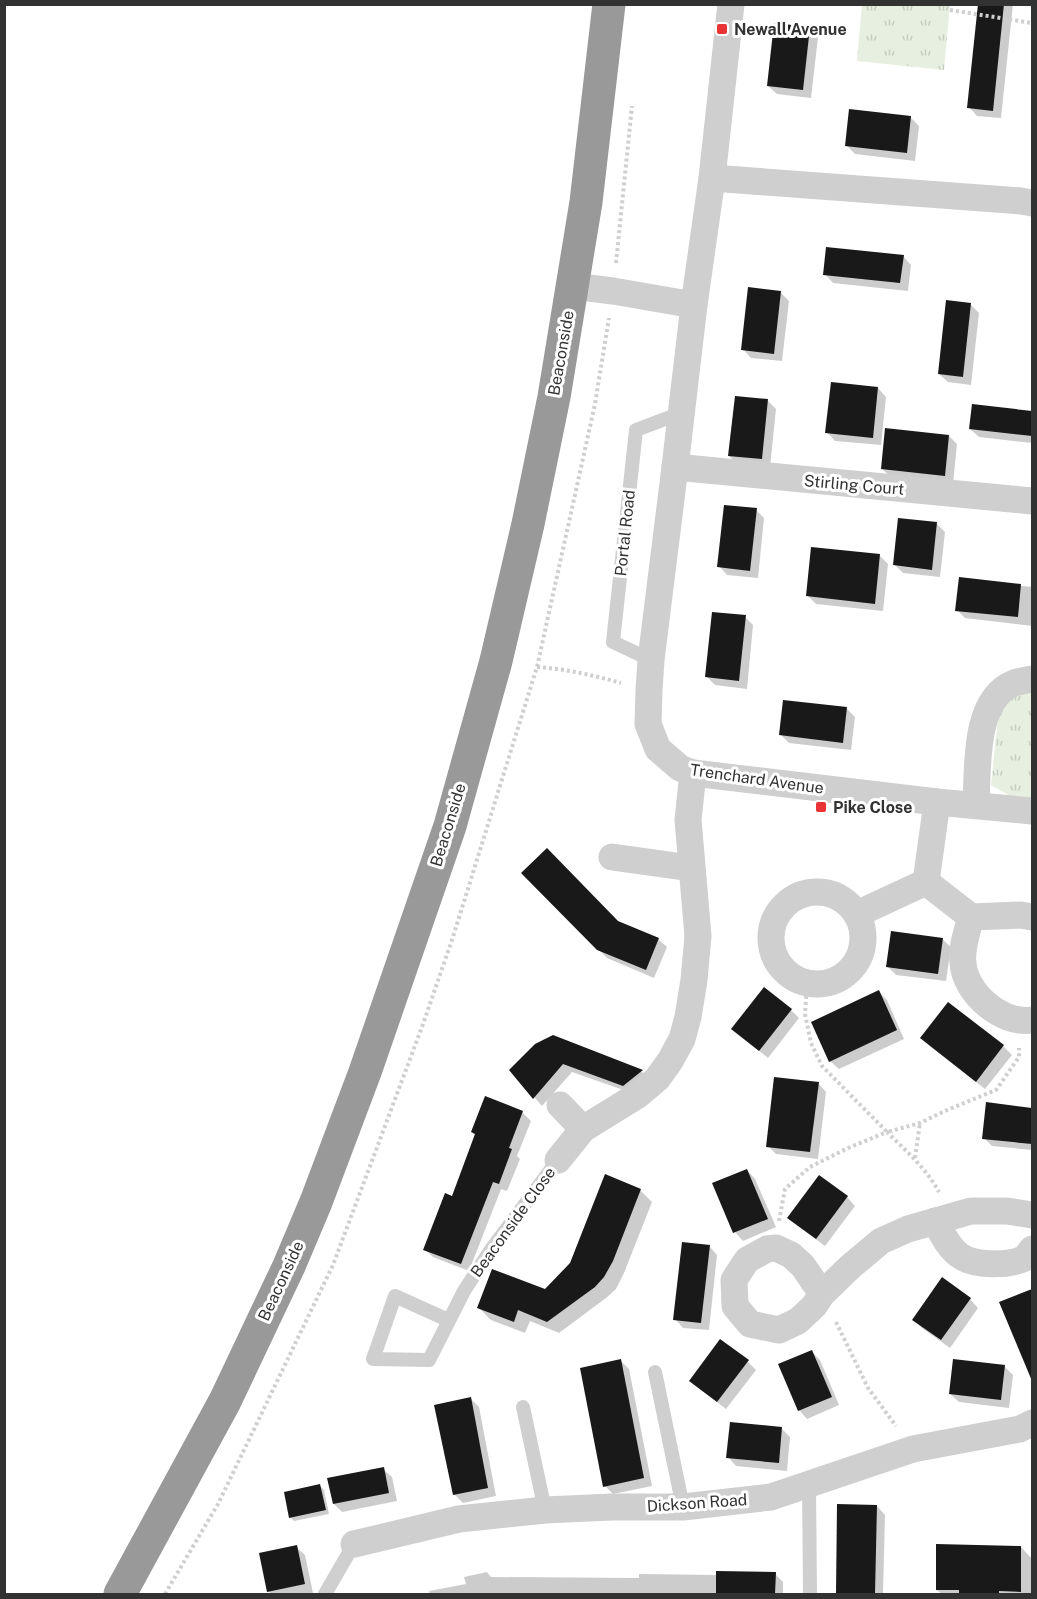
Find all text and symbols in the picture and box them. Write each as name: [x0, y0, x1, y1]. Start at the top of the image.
place label: Newall Avenue: [734, 20, 847, 39]
marker: Newall Avenue: [715, 22, 729, 36]
street label: Beaconside: [544, 309, 578, 397]
street label: Stirling Court: [803, 471, 905, 499]
street label: Portal Road: [611, 489, 639, 577]
street label: Trenchard Avenue: [689, 760, 825, 798]
street label: Beaconside: [426, 781, 470, 869]
place label: Pike Close: [833, 798, 913, 817]
marker: Pike Close: [814, 800, 828, 814]
street label: Beaconside Close: [467, 1163, 559, 1281]
street label: Beaconside: [254, 1238, 308, 1324]
street label: Dickson Road: [646, 1490, 748, 1516]

